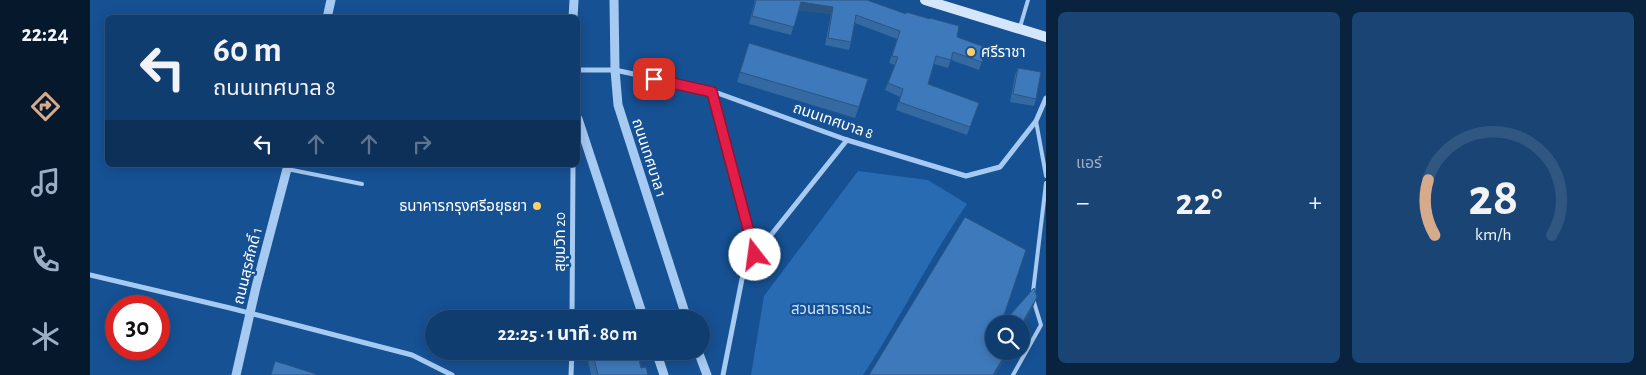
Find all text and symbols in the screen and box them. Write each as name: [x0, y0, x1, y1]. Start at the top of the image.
text: 22:24: [21, 23, 69, 45]
text: 60 m: [213, 33, 282, 68]
icon: left: [130, 35, 195, 100]
place label: ศรีราชา: [981, 44, 1026, 60]
marker: ศรีราชา: [965, 46, 977, 58]
pin: [633, 58, 675, 100]
icon: arrive: [640, 65, 668, 93]
text: ถนนเทศบาล 8: [213, 77, 336, 99]
icon: directions: [28, 89, 63, 124]
street label: ถนนเทศบาล 8: [791, 100, 875, 142]
street label: ถนนเทศบาล 1: [629, 117, 669, 199]
icon: left: [249, 130, 277, 158]
icon: ahead: [302, 130, 330, 158]
icon: ahead: [355, 130, 383, 158]
icon: right: [408, 130, 436, 158]
text: แอร์: [1076, 155, 1102, 171]
icon: music: [28, 165, 63, 200]
text: 28: [1468, 172, 1518, 224]
text: 22°: [1176, 184, 1222, 222]
text: −: [1076, 189, 1089, 217]
text: +: [1309, 189, 1322, 217]
place label: ธนาคารกรุงศรีอยุธยา: [399, 198, 527, 215]
marker: ธนาคารกรุงศรีอยุธยา: [531, 200, 543, 212]
street label: สุขุมวิท 20: [553, 212, 569, 272]
street label: ถนนสุรศักดิ์ 1: [229, 226, 266, 306]
text: km/h: [1475, 226, 1511, 244]
position arrow: [728, 228, 780, 280]
icon: phone: [28, 242, 63, 277]
speed limit sign: 30: [105, 295, 170, 360]
park label: สวนสาธารณะ: [791, 302, 871, 317]
map controls: [985, 315, 1030, 360]
button: search: [985, 315, 1030, 360]
icon: climate: [28, 319, 63, 354]
text: 22:25 · 1 นาที · 80 m: [498, 325, 637, 344]

